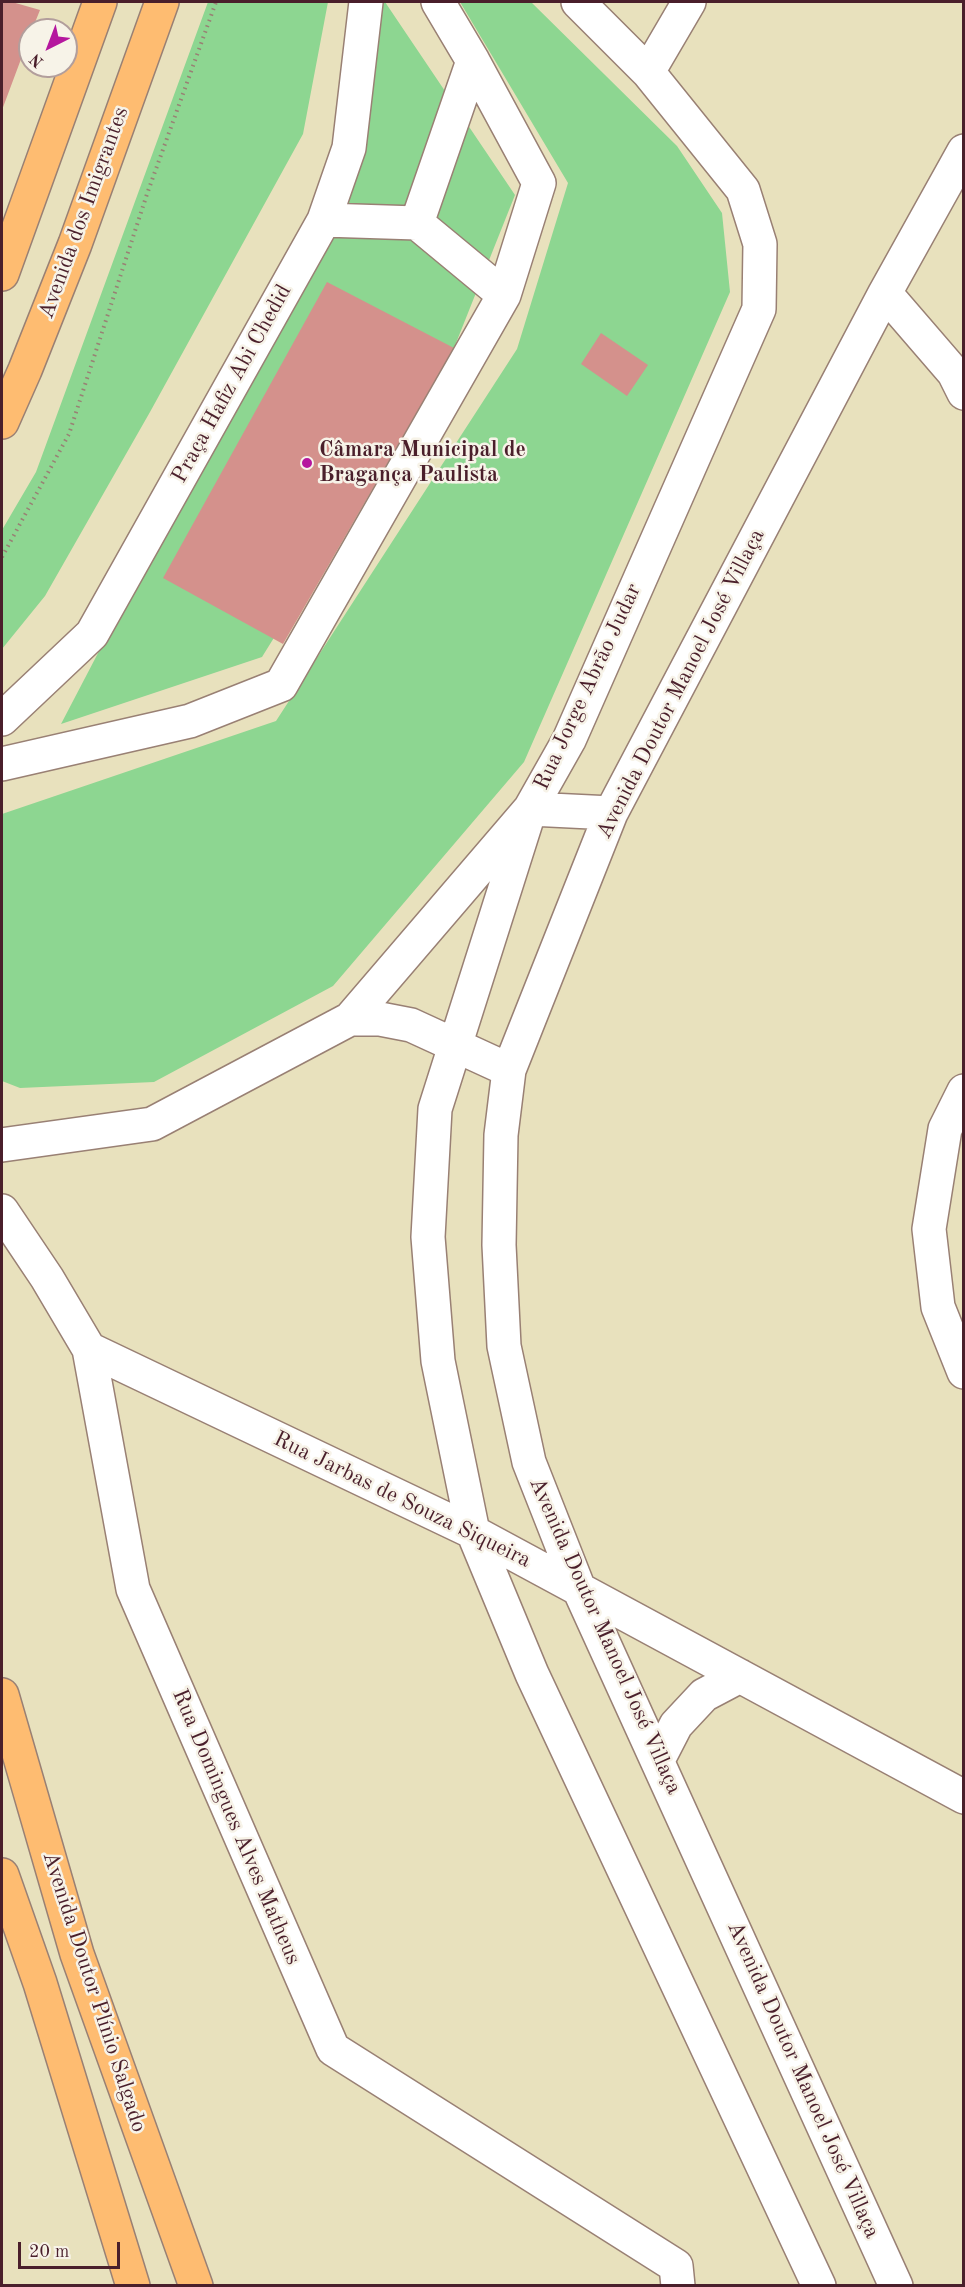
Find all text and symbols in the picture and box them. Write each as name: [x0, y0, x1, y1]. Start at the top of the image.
north arrow: [18, 18, 78, 78]
text: N: [27, 50, 47, 70]
street label: Avenida dos Imigrantes: [33, 103, 135, 323]
street label: Praça Hafiz Abi Chedid: [166, 280, 298, 488]
place label: Câmara Municipal de Bragança Paulista: [319, 437, 526, 488]
marker: Câmara Municipal de Bragança Paulista: [300, 456, 314, 470]
street label: Avenida Doutor Manoel José Villaça: [591, 525, 771, 843]
street label: Rua Jorge Abrão Judar: [529, 580, 647, 794]
street label: Rua Jarbas de Souza Siqueira: [269, 1426, 535, 1574]
street label: Avenida Doutor Manoel José Villaça: [523, 1473, 687, 1799]
street label: Rua Domingues Alves Matheus: [166, 1685, 306, 1969]
street label: Avenida Doutor Plínio Salgado: [36, 1848, 152, 2136]
street label: Avenida Doutor Manoel José Villaça: [721, 1917, 885, 2243]
scale bar: [21, 2230, 123, 2268]
text: 20 m: [29, 2243, 69, 2261]

